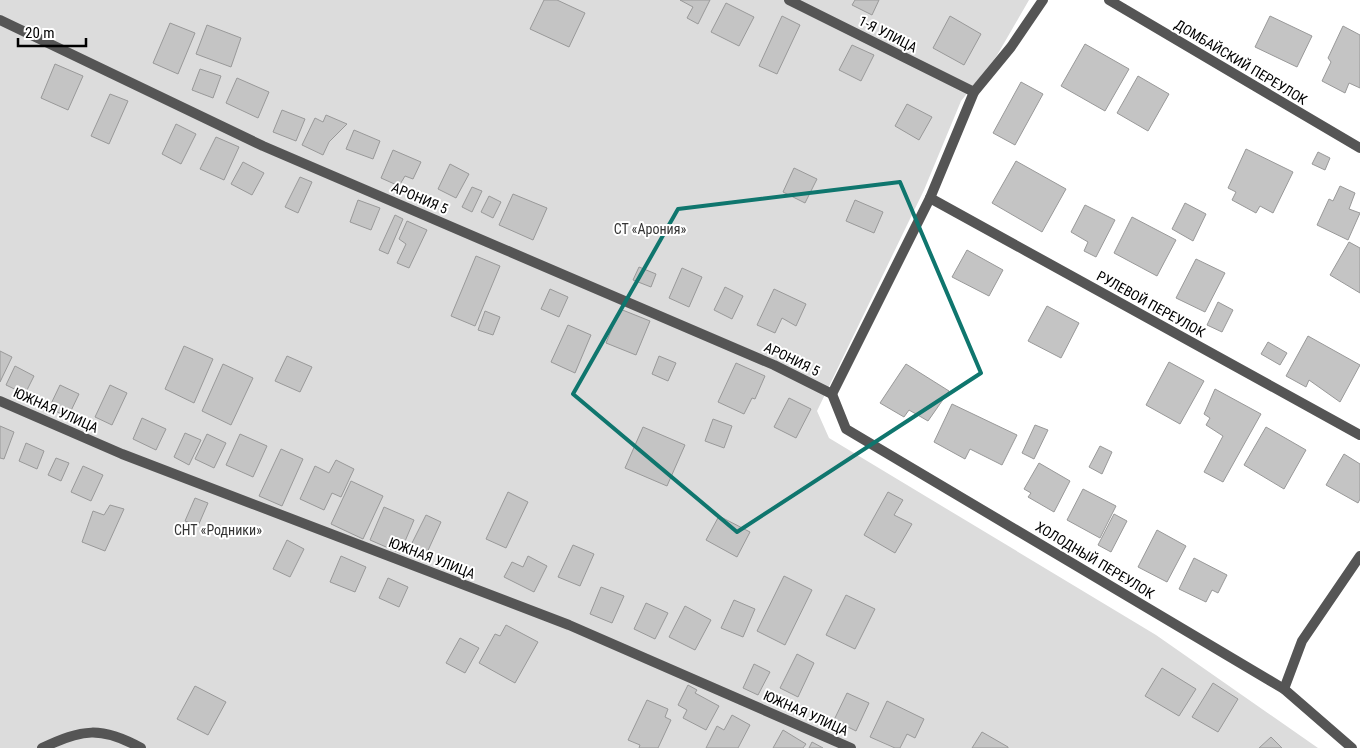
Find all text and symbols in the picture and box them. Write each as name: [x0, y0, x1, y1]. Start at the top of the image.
street label: 1-Я УЛИЦА: [856, 13, 920, 55]
scale bar: [18, 15, 85, 47]
street label: ДОМБАЙСКИЙ ПЕРЕУЛОК: [1172, 16, 1310, 108]
text: 20 m: [25, 24, 55, 42]
street label: АРОНИЯ 5: [389, 179, 451, 217]
park label: СТ «Арония»: [614, 221, 686, 237]
street label: РУЛЕВОЙ ПЕРЕУЛОК: [1094, 268, 1208, 340]
street label: АРОНИЯ 5: [762, 339, 822, 379]
street label: ЮЖНАЯ УЛИЦА: [11, 384, 101, 436]
street label: ХОЛОДНЫЙ ПЕРЕУЛОК: [1033, 518, 1157, 602]
park label: СНТ «Родники»: [174, 522, 262, 538]
street label: ЮЖНАЯ УЛИЦА: [387, 534, 477, 582]
street label: ЮЖНАЯ УЛИЦА: [761, 687, 851, 739]

